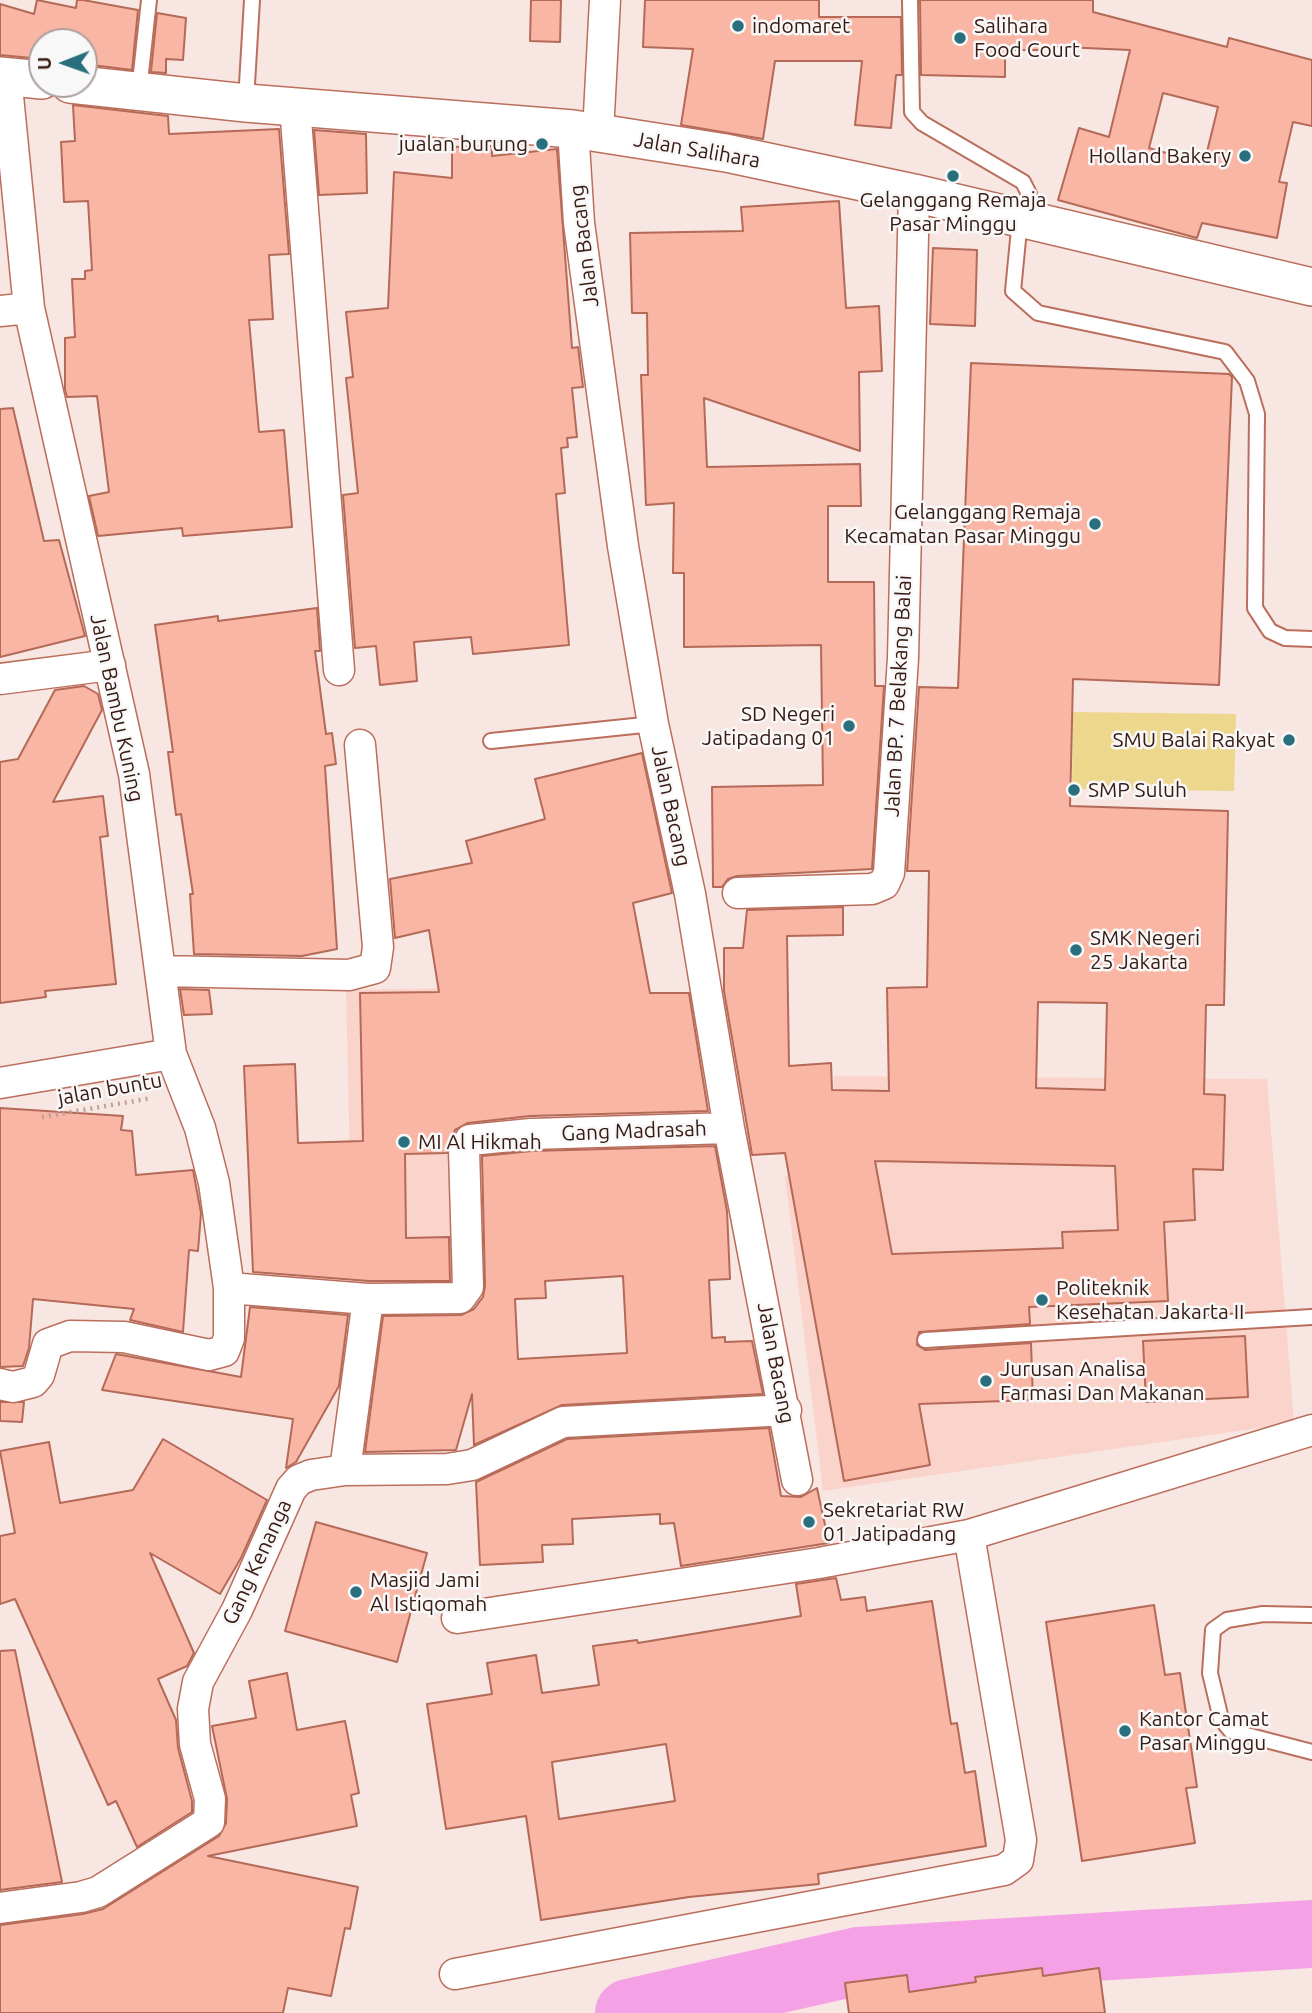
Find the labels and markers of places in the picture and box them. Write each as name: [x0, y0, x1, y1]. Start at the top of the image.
place label: indomaret: [752, 13, 850, 39]
place label: Salihara Food Court: [974, 13, 1080, 63]
marker: indomaret: [730, 18, 746, 34]
marker: Salihara Food Court: [952, 30, 968, 46]
place label: jualan burung: [399, 131, 528, 157]
marker: jualan burung: [534, 136, 550, 152]
place label: Holland Bakery: [1089, 143, 1231, 169]
marker: Holland Bakery: [1237, 148, 1253, 164]
marker: Gelanggang Remaja Pasar Minggu: [945, 168, 961, 184]
place label: Gelanggang Remaja Pasar Minggu: [859, 187, 1047, 237]
place label: Gelanggang Remaja Kecamatan Pasar Minggu: [844, 499, 1081, 549]
marker: Gelanggang Remaja Kecamatan Pasar Minggu: [1087, 516, 1103, 532]
place label: SD Negeri Jatipadang 01: [702, 701, 835, 751]
marker: SD Negeri Jatipadang 01: [841, 718, 857, 734]
place label: SMU Balai Rakyat: [1113, 727, 1275, 753]
marker: SMU Balai Rakyat: [1281, 732, 1297, 748]
place label: SMP Suluh: [1088, 777, 1187, 803]
marker: SMP Suluh: [1066, 782, 1082, 798]
place label: SMK Negeri 25 Jakarta: [1090, 925, 1200, 975]
marker: SMK Negeri 25 Jakarta: [1068, 942, 1084, 958]
place label: MI Al Hikmah: [418, 1129, 542, 1155]
marker: MI Al Hikmah: [396, 1134, 412, 1150]
place label: Politeknik Kesehatan Jakarta II: [1056, 1275, 1244, 1325]
marker: Politeknik Kesehatan Jakarta II: [1034, 1292, 1050, 1308]
place label: Jurusan Analisa Farmasi Dan Makanan: [1000, 1356, 1205, 1406]
marker: Jurusan Analisa Farmasi Dan Makanan: [978, 1373, 994, 1389]
place label: Sekretariat RW 01 Jatipadang: [823, 1497, 964, 1547]
marker: Sekretariat RW 01 Jatipadang: [801, 1514, 817, 1530]
place label: Masjid Jami Al Istiqomah: [370, 1567, 487, 1617]
marker: Masjid Jami Al Istiqomah: [348, 1584, 364, 1600]
place label: Kantor Camat Pasar Minggu: [1139, 1706, 1269, 1756]
marker: Kantor Camat Pasar Minggu: [1117, 1723, 1133, 1739]

